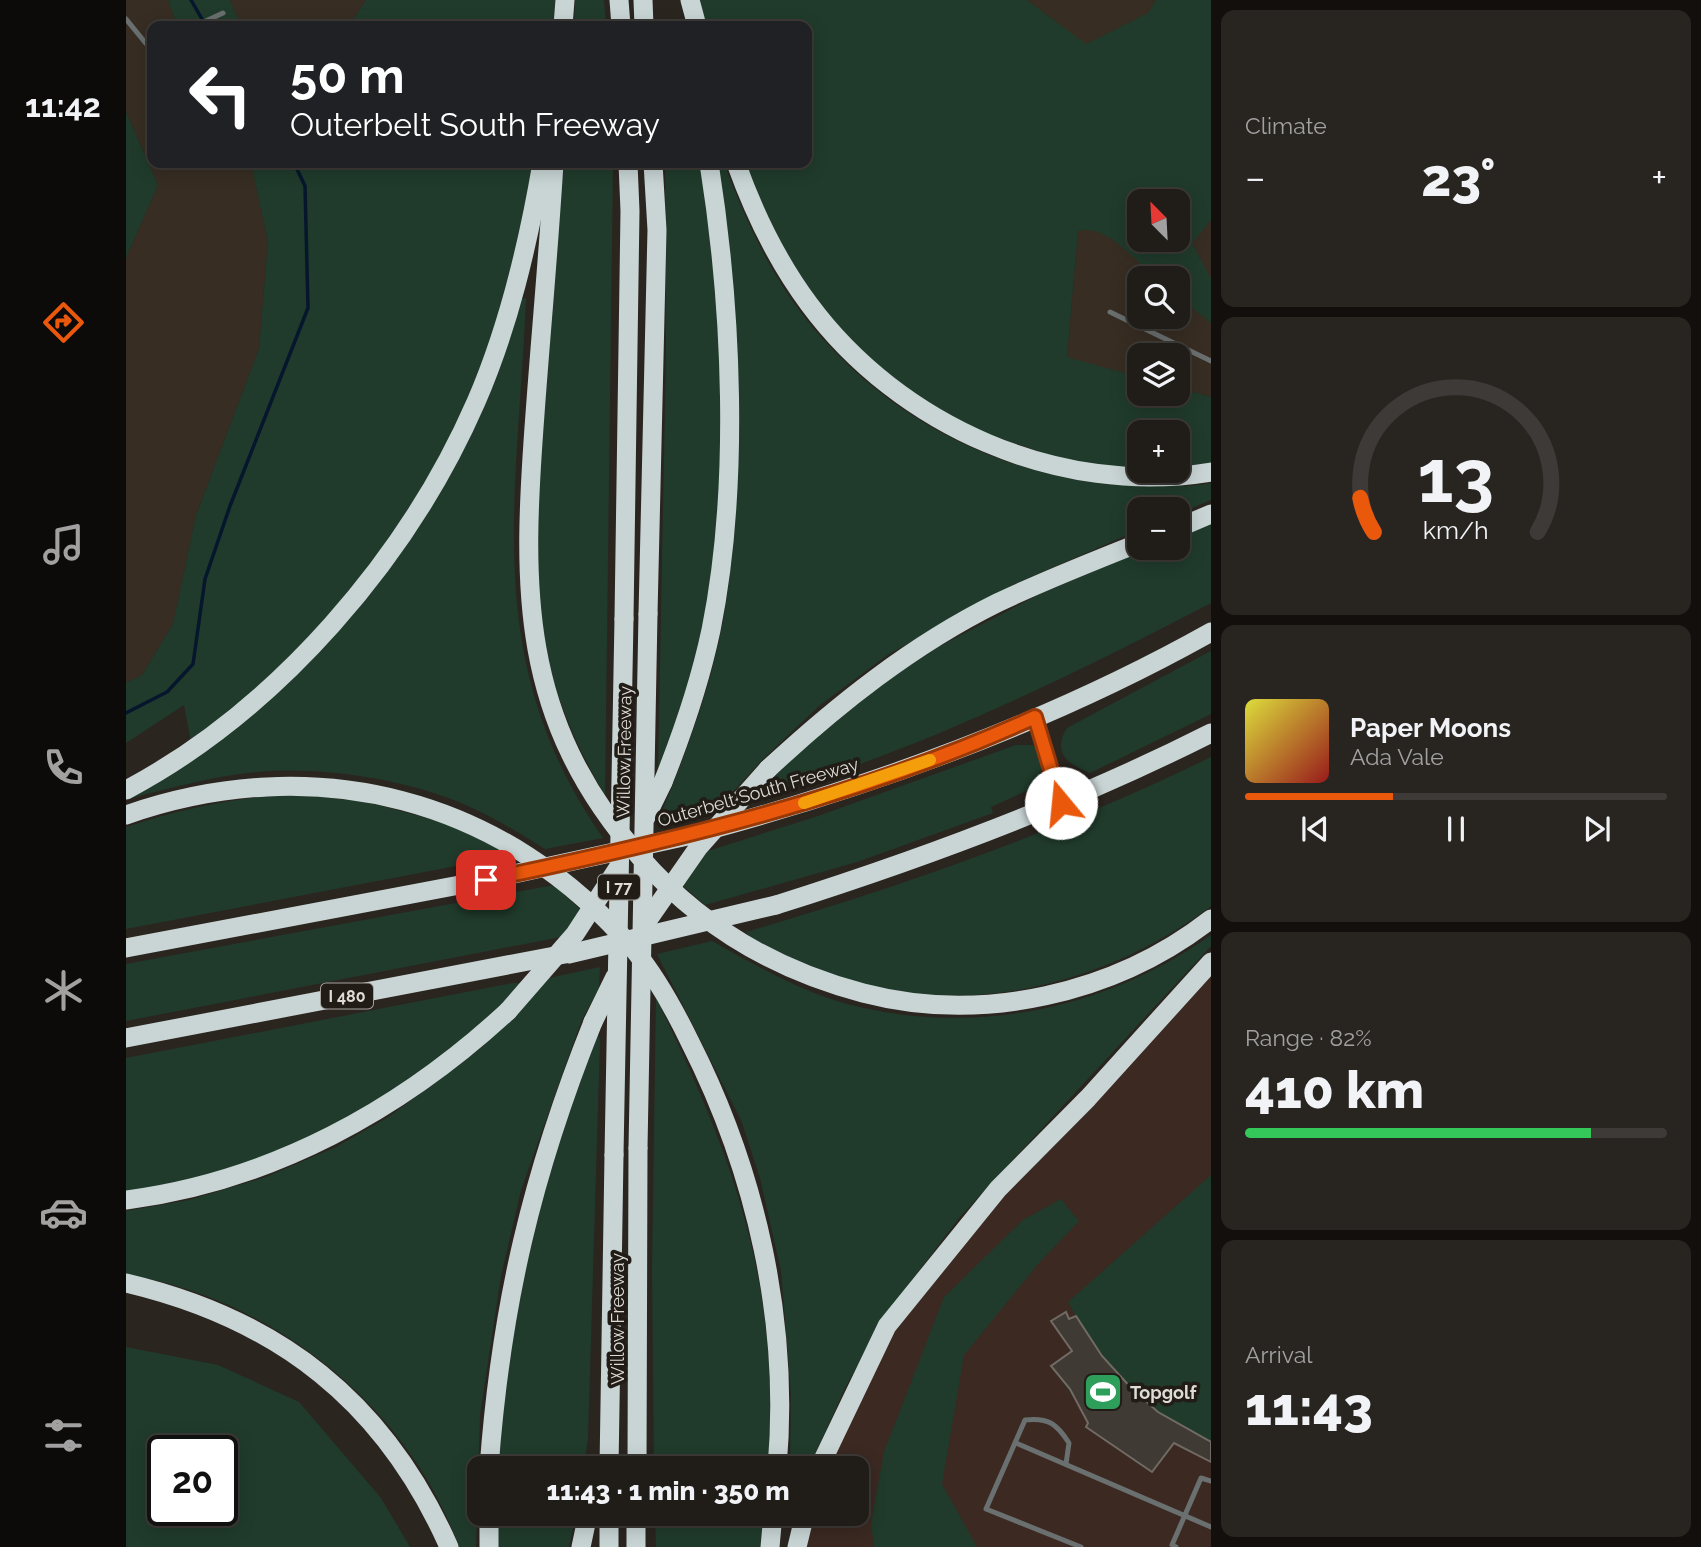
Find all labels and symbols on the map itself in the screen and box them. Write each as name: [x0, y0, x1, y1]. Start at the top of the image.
north arrow: [1127, 189, 1190, 252]
street label: Willow Freeway: [612, 686, 636, 818]
street label: Outerbelt South Freeway: [655, 753, 861, 831]
position arrow: [1024, 766, 1098, 840]
pin: [456, 850, 516, 910]
road number: I 77: [598, 874, 640, 900]
road number: I 480: [321, 984, 373, 1008]
street label: Willow Freeway: [607, 1253, 628, 1385]
sports icon: Topgolf: [1082, 1371, 1124, 1413]
place label: Topgolf: [1130, 1382, 1198, 1403]
speed limit sign: 20: [147, 1435, 238, 1526]

